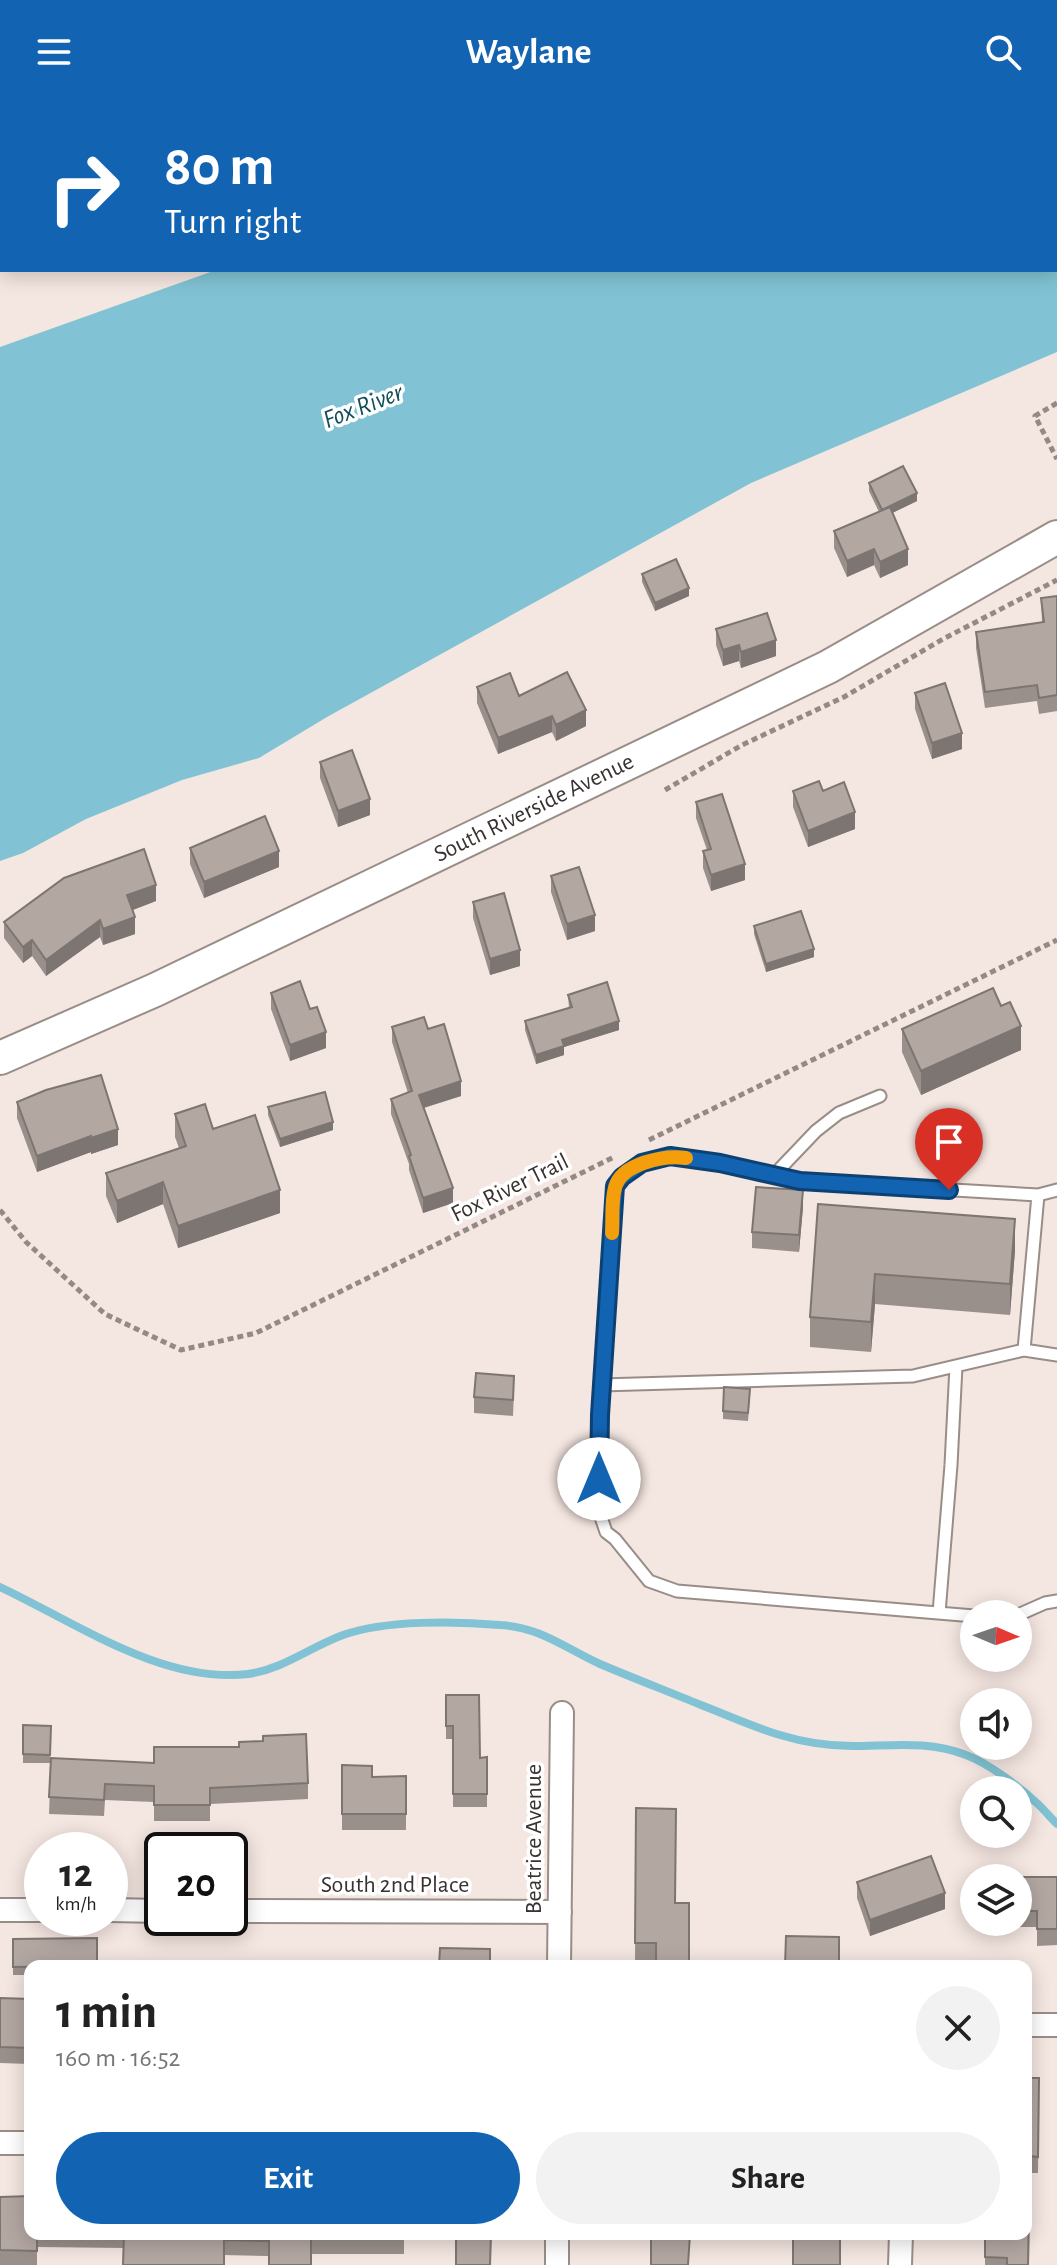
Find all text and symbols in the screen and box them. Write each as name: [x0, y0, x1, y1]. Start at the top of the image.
icon: menu: [32, 30, 76, 74]
icon: search: [981, 30, 1025, 74]
text: Waylane: [465, 34, 592, 70]
icon: right: [32, 136, 136, 240]
text: 80 m: [164, 139, 274, 195]
text: Turn right: [164, 204, 301, 240]
water label: Fox River: [319, 378, 408, 433]
street label: South Riverside Avenue: [430, 749, 638, 867]
pin: [915, 1108, 983, 1190]
icon: arrive: [927, 1120, 971, 1164]
street label: Fox River Trail: [447, 1149, 573, 1227]
position arrow: [557, 1437, 641, 1521]
north arrow: [960, 1600, 1032, 1672]
map controls: [960, 1600, 1032, 1936]
button: sound: [960, 1688, 1032, 1760]
street label: Beatrice Avenue: [522, 1764, 546, 1914]
button: search: [960, 1776, 1032, 1848]
speed limit sign: 20: [144, 1832, 248, 1936]
text: 12: [59, 1854, 93, 1894]
button: layers: [960, 1864, 1032, 1936]
street label: South 2nd Place: [321, 1873, 469, 1897]
text: km/h: [55, 1894, 97, 1914]
button: close: [916, 1986, 1000, 2070]
text: 1 min: [56, 1989, 157, 2037]
text: 160 m · 16:52: [56, 2045, 180, 2071]
button: Exit: [56, 2132, 520, 2224]
button: Share: [536, 2132, 1000, 2224]

